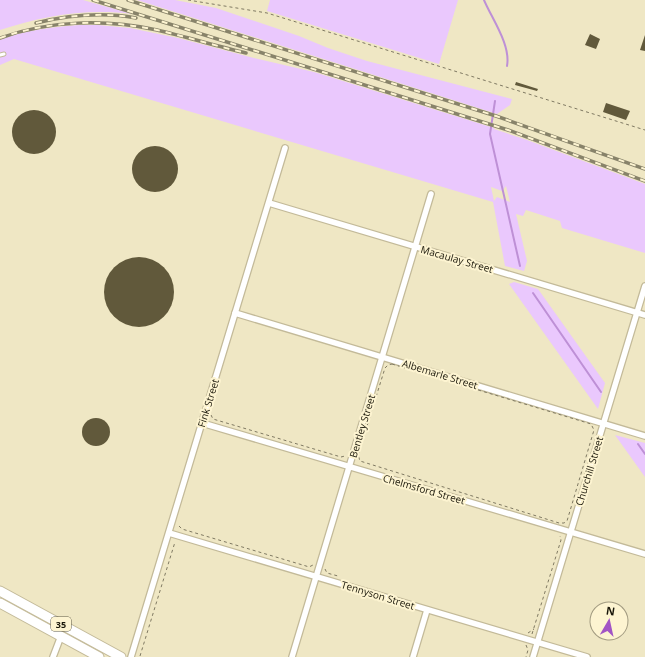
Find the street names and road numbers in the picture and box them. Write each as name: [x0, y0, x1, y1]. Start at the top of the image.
street label: Macaulay Street: [419, 242, 495, 276]
street label: Albemarle Street: [401, 356, 480, 392]
street label: Fink Street: [194, 377, 222, 429]
street label: Bentley Street: [346, 392, 378, 459]
street label: Churchill Street: [572, 434, 606, 507]
street label: Chelmsford Street: [381, 471, 467, 508]
street label: Tennyson Street: [340, 577, 417, 613]
road number: 35: [51, 617, 71, 631]

